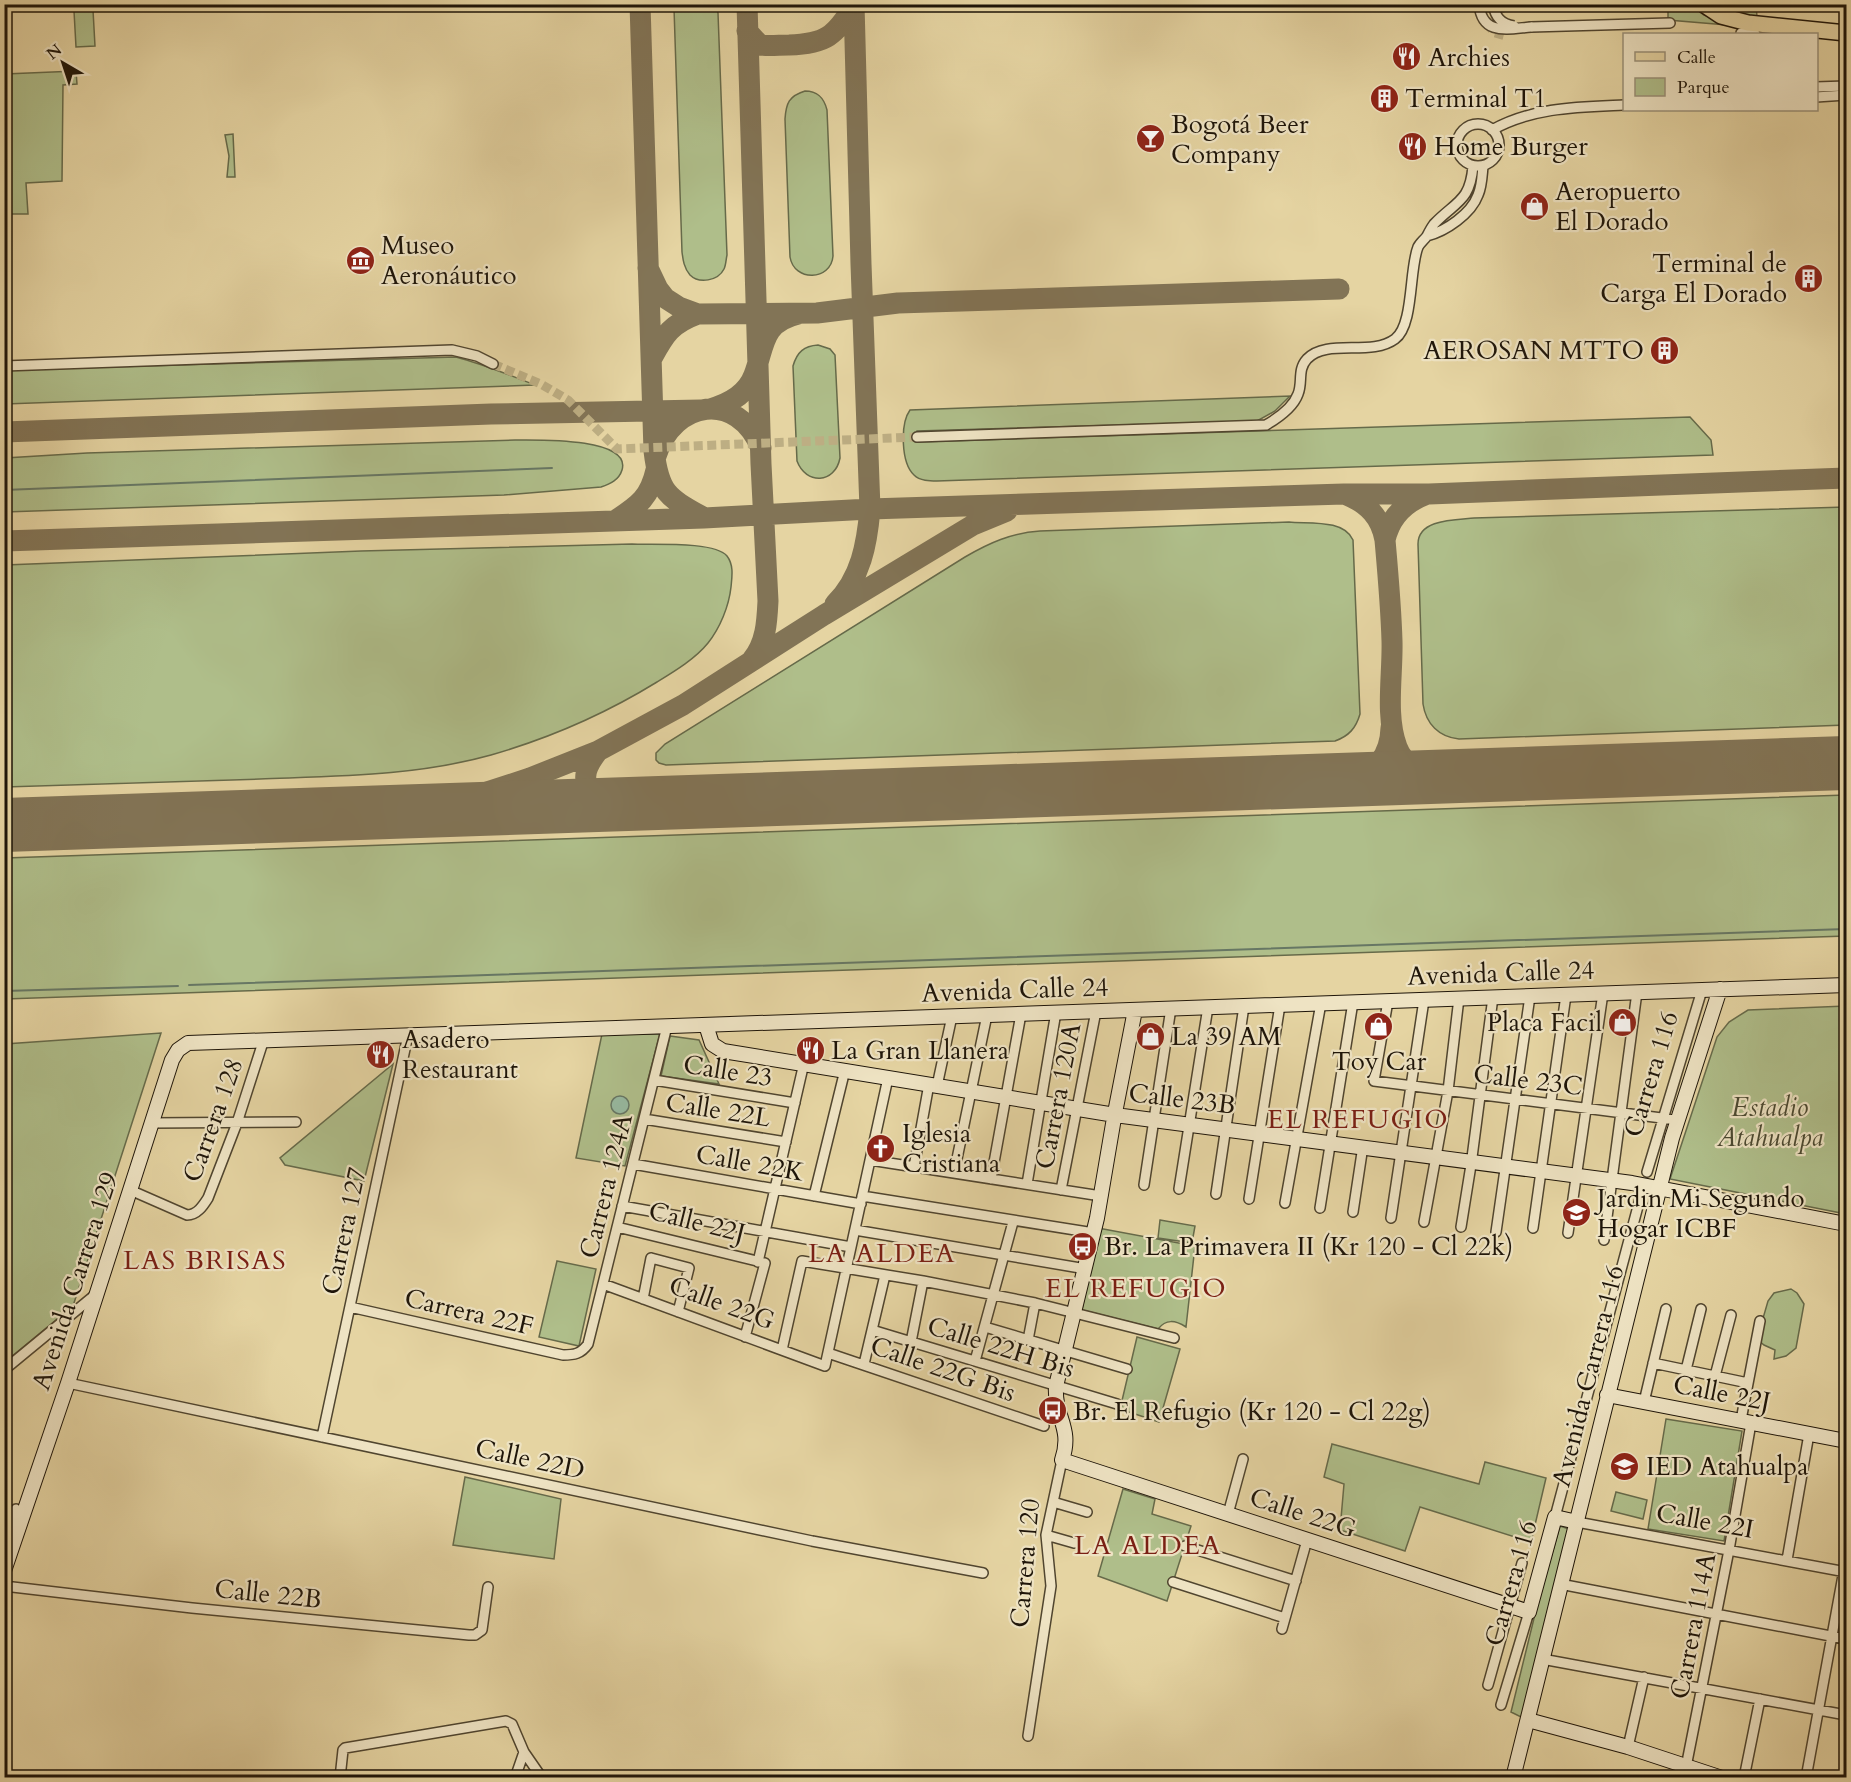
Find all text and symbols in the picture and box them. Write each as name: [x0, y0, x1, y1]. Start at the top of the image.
north arrow: [33, 33, 93, 93]
legend: [1623, 33, 1818, 111]
text: N: [42, 39, 67, 65]
place label: Archies: [1428, 40, 1510, 75]
restaurant icon: Archies: [1391, 41, 1423, 73]
text: Calle: [1677, 45, 1716, 70]
text: Parque: [1677, 75, 1730, 100]
place label: Terminal T1: [1405, 81, 1547, 116]
building icon: Terminal T1: [1368, 82, 1400, 114]
place label: Bogotá Beer Company: [1171, 107, 1309, 172]
bar icon: Bogotá Beer Company: [1134, 123, 1166, 155]
place label: Home Burger: [1434, 129, 1588, 164]
restaurant icon: Home Burger: [1397, 130, 1429, 162]
place label: Aeropuerto El Dorado: [1555, 174, 1681, 239]
shop icon: Aeropuerto El Dorado: [1518, 190, 1550, 222]
place label: Museo Aeronáutico: [381, 228, 517, 293]
museum icon: Museo Aeronáutico: [344, 244, 376, 276]
place label: Terminal de Carga El Dorado: [1600, 246, 1787, 311]
building icon: Terminal de Carga El Dorado: [1792, 262, 1824, 294]
place label: AEROSAN MTTO: [1423, 333, 1644, 368]
building icon: AEROSAN MTTO: [1649, 334, 1681, 366]
street label: Avenida Calle 24: [1407, 952, 1595, 994]
street label: Avenida Calle 24: [921, 969, 1109, 1011]
place label: Placa Facil: [1487, 1005, 1602, 1040]
shop icon: Placa Facil: [1607, 1006, 1639, 1038]
street label: Carrera 116: [1615, 1007, 1687, 1141]
shop icon: Toy Car: [1363, 1011, 1395, 1043]
place label: La 39 AM: [1171, 1019, 1282, 1054]
street label: Carrera 120A: [1027, 1020, 1089, 1172]
shop icon: La 39 AM: [1134, 1020, 1166, 1052]
place label: Asadero Restaurant: [402, 1022, 518, 1087]
place label: La Gran Llanera: [831, 1033, 1009, 1068]
restaurant icon: La Gran Llanera: [794, 1034, 826, 1066]
restaurant icon: Asadero Restaurant: [365, 1038, 397, 1070]
place label: Toy Car: [1332, 1044, 1427, 1079]
street label: Calle 23: [681, 1047, 775, 1095]
street label: Carrera 128: [174, 1053, 252, 1187]
street label: Calle 23C: [1471, 1056, 1585, 1104]
street label: Calle 23B: [1127, 1075, 1237, 1123]
street label: Calle 22L: [663, 1084, 773, 1136]
park label: Estadio Atahualpa: [1716, 1090, 1823, 1155]
district label: EL REFUGIO: [1267, 1101, 1449, 1138]
street label: Carrera 124A: [571, 1109, 641, 1262]
place label: Iglesia Cristiana: [902, 1116, 1000, 1181]
church icon: Iglesia Cristiana: [865, 1132, 897, 1164]
street label: Calle 22K: [693, 1136, 807, 1190]
street label: Carrera 127: [313, 1164, 375, 1298]
street label: Avenida Carrera 129: [23, 1168, 127, 1394]
place label: Jardin Mi Segundo Hogar ICBF: [1593, 1181, 1805, 1246]
street label: Calle 22J: [645, 1193, 749, 1251]
school or university icon: Jardin Mi Segundo Hogar ICBF: [1560, 1197, 1592, 1229]
place label: Br. La Primavera II (Kr 120 - Cl 22k): [1104, 1229, 1513, 1264]
bus stop icon: Br. La Primavera II (Kr 120 - Cl 22k): [1067, 1230, 1099, 1262]
district label: LA ALDEA: [808, 1235, 956, 1272]
district label: LAS BRISAS: [123, 1242, 287, 1279]
street label: Avenida Carrera 116: [1544, 1262, 1632, 1490]
street label: Calle 22G: [664, 1268, 780, 1338]
district label: EL REFUGIO: [1045, 1270, 1227, 1307]
street label: Carrera 22F: [401, 1280, 537, 1344]
street label: Calle 22H Bis: [923, 1308, 1079, 1386]
street label: Calle 22G Bis: [866, 1328, 1020, 1410]
street label: Calle 22J: [1670, 1366, 1774, 1420]
place label: Br. El Refugio (Kr 120 - Cl 22g): [1073, 1394, 1431, 1429]
bus stop icon: Br. El Refugio (Kr 120 - Cl 22g): [1036, 1395, 1068, 1427]
street label: Calle 22D: [472, 1430, 588, 1488]
place label: IED Atahualpa: [1646, 1449, 1808, 1484]
school or university icon: IED Atahualpa: [1609, 1450, 1641, 1482]
street label: Calle 22G: [1245, 1479, 1361, 1547]
street label: Calle 22I: [1653, 1495, 1757, 1547]
street label: Carrera 120: [1002, 1497, 1048, 1629]
street label: Carrera 116: [1476, 1516, 1546, 1650]
district label: LA ALDEA: [1074, 1527, 1222, 1564]
street label: Carrera 114A: [1662, 1550, 1724, 1702]
street label: Calle 22B: [213, 1571, 323, 1617]

